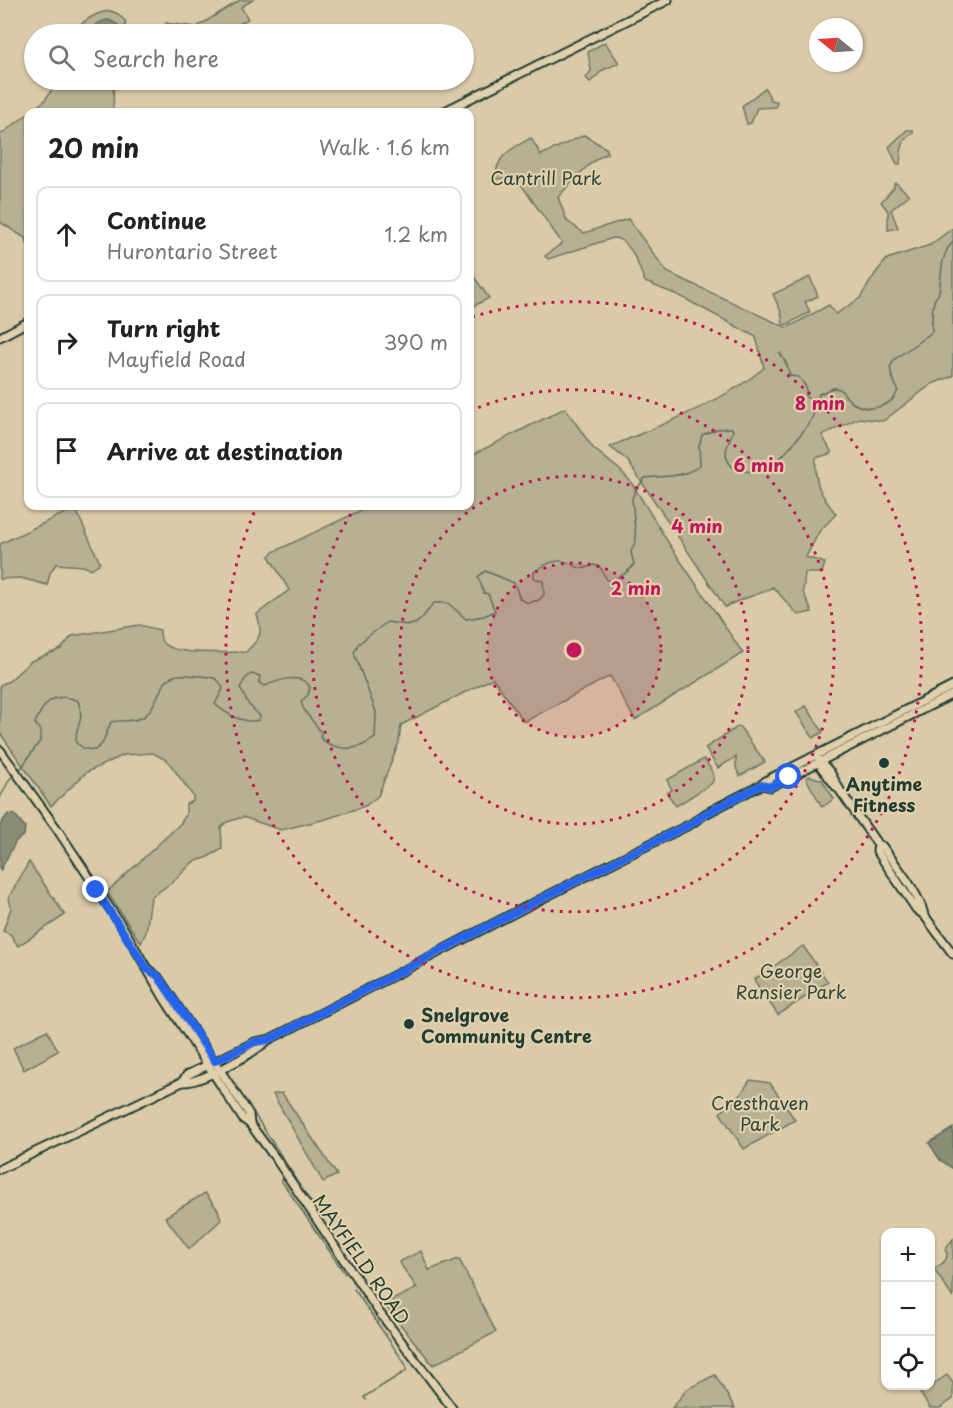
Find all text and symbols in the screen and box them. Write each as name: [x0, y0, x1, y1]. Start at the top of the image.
north arrow: [809, 18, 863, 72]
search box: [24, 24, 474, 90]
icon: search: [45, 41, 78, 74]
text: Search here: [93, 41, 219, 74]
text: 20 min: [48, 128, 139, 167]
text: Walk · 1.6 km: [319, 132, 450, 162]
park label: Cantrill Park: [490, 164, 602, 191]
text: Continue: [107, 203, 206, 236]
icon: ahead: [50, 218, 83, 251]
text: 1.2 km: [384, 219, 448, 249]
text: Hurontario Street: [107, 236, 277, 266]
text: Turn right: [107, 311, 220, 344]
icon: right: [50, 326, 83, 359]
text: 390 m: [384, 327, 448, 357]
text: Mayfield Road: [107, 344, 246, 374]
text: 8 min: [795, 389, 845, 416]
icon: arrive: [50, 434, 83, 467]
text: Arrive at destination: [107, 434, 343, 467]
text: 6 min: [734, 451, 784, 478]
text: 4 min: [671, 512, 723, 539]
text: 2 min: [611, 574, 661, 601]
centre of rings: [564, 640, 584, 660]
marker: Anytime Fitness: [877, 756, 891, 770]
route start: [775, 763, 801, 789]
place label: Anytime Fitness: [846, 770, 923, 818]
route end: [82, 876, 108, 902]
park label: George Ransier Park: [735, 957, 847, 1005]
place label: Snelgrove Community Centre: [421, 1001, 592, 1049]
marker: Snelgrove Community Centre: [402, 1017, 416, 1031]
park label: Cresthaven Park: [711, 1089, 809, 1137]
street label: MAYFIELD ROAD: [307, 1188, 417, 1330]
map controls: [881, 1228, 935, 1390]
button: +: [881, 1228, 935, 1282]
button: −: [881, 1282, 935, 1336]
button: locate: [881, 1336, 935, 1390]

